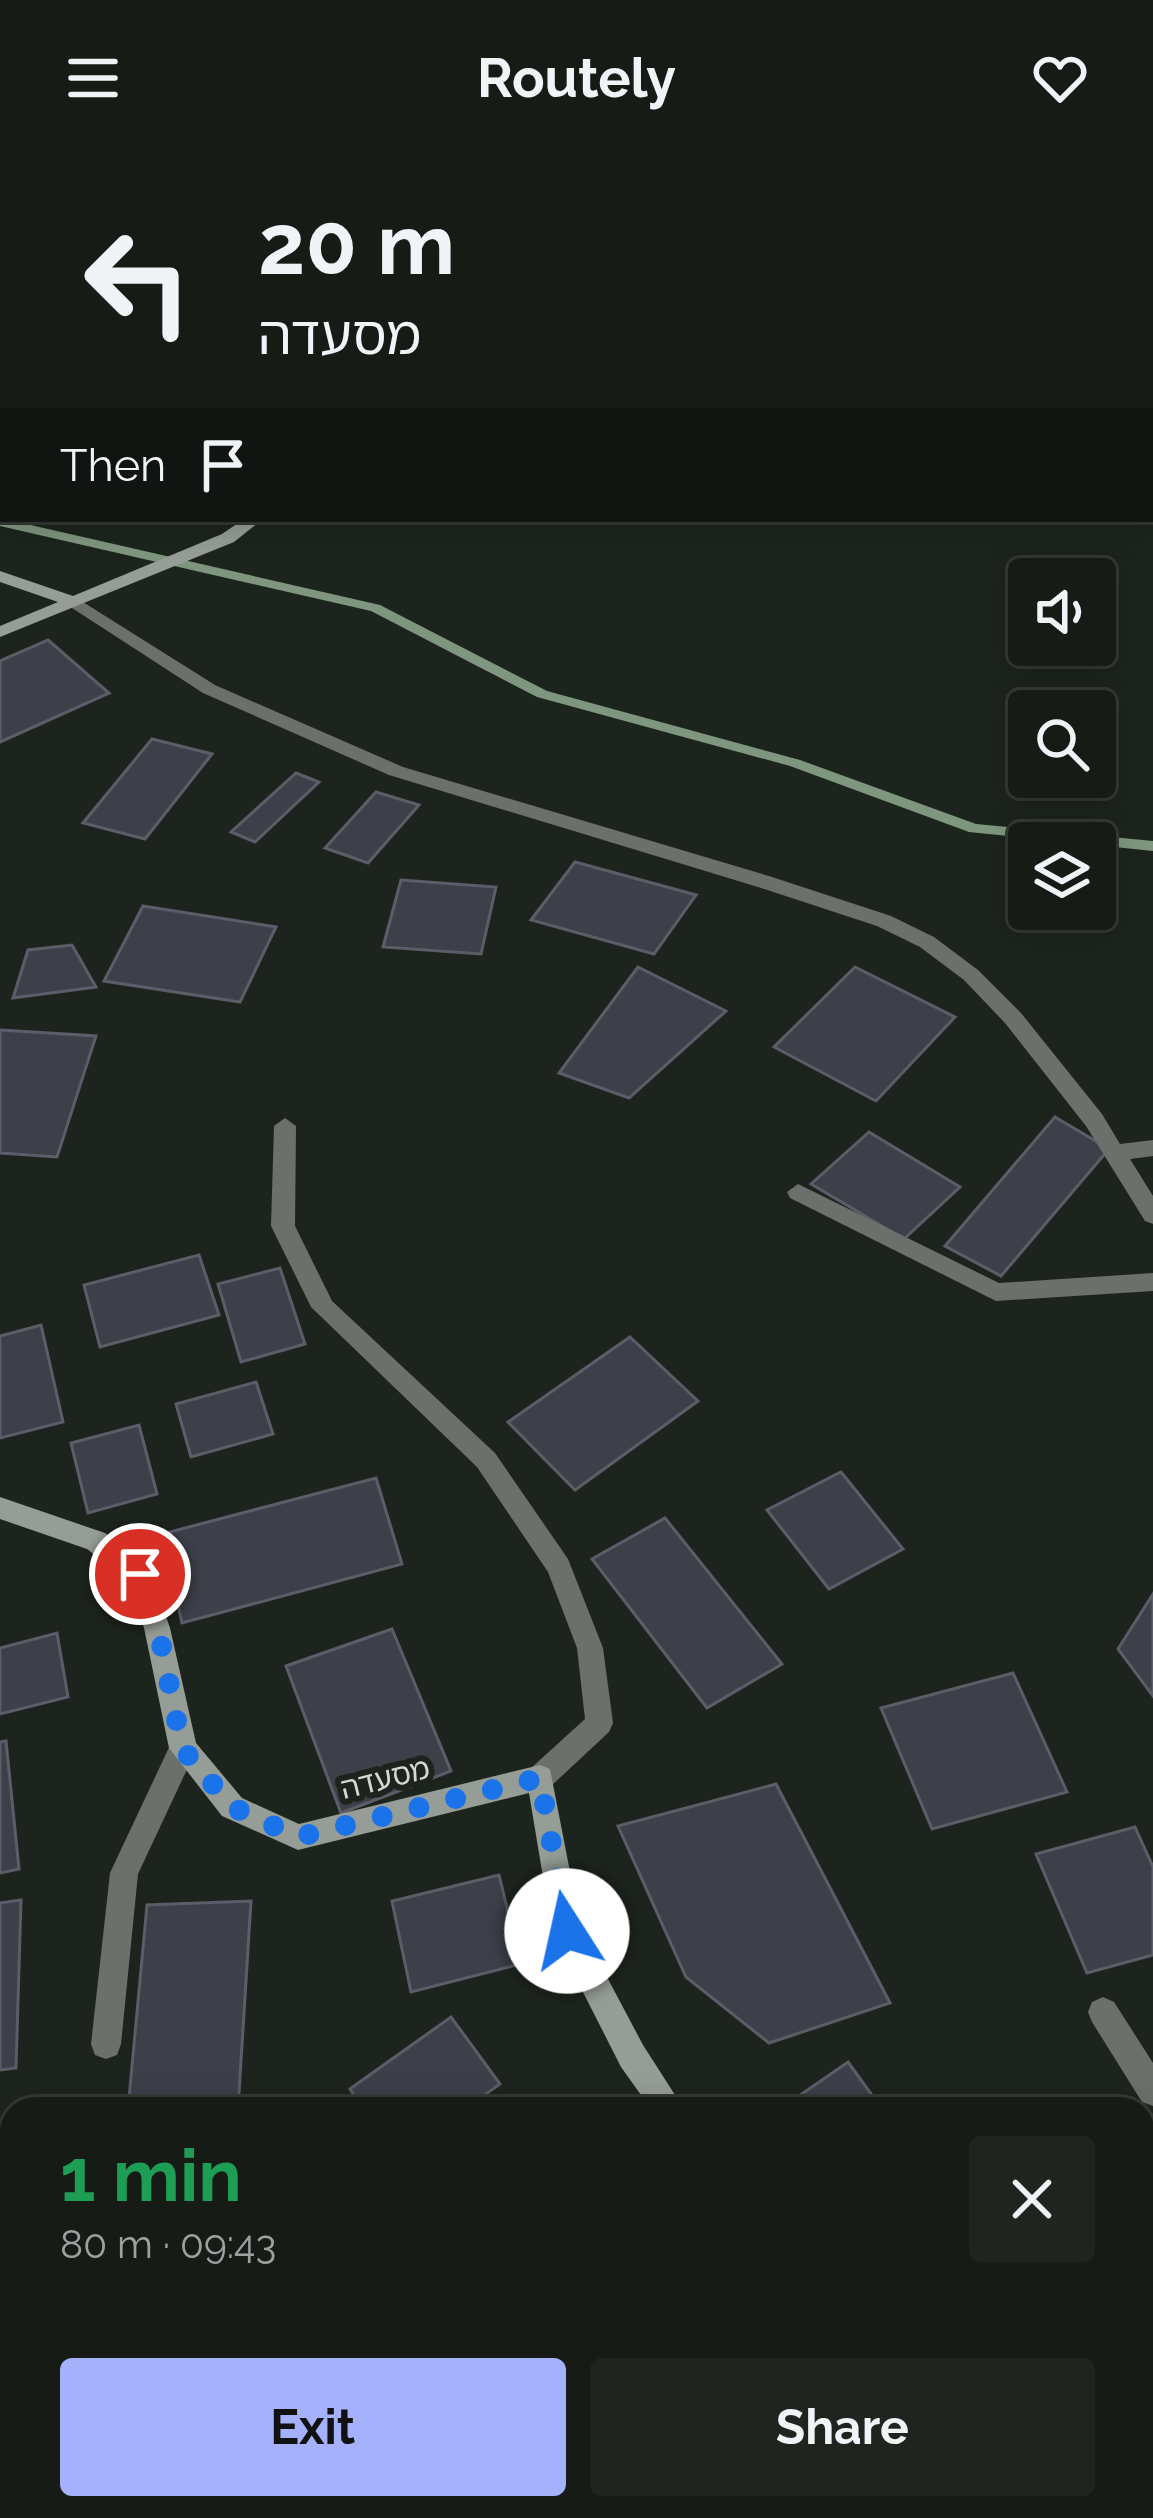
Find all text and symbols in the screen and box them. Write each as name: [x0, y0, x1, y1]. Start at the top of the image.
icon: menu: [60, 45, 126, 111]
icon: heart: [1027, 45, 1093, 111]
text: Routely: [477, 46, 676, 110]
text: 20 m: [258, 195, 455, 294]
icon: left: [60, 204, 216, 360]
text: מסעדה: [258, 303, 421, 367]
icon: arrive: [190, 432, 256, 498]
text: Then: [60, 439, 166, 492]
map controls: [1008, 558, 1116, 930]
button: sound: [1008, 558, 1116, 666]
button: search: [1008, 690, 1116, 798]
button: layers: [1008, 822, 1116, 930]
pin: [89, 1523, 191, 1625]
icon: arrive: [107, 1541, 173, 1607]
street label: מסעדה: [337, 1750, 433, 1806]
position arrow: [504, 1868, 630, 1994]
text: 1 min: [60, 2133, 242, 2218]
button: close: [969, 2136, 1095, 2262]
text: 80 m · 09:43: [60, 2221, 276, 2267]
button: Exit: [60, 2358, 566, 2496]
button: Share: [590, 2358, 1095, 2496]

